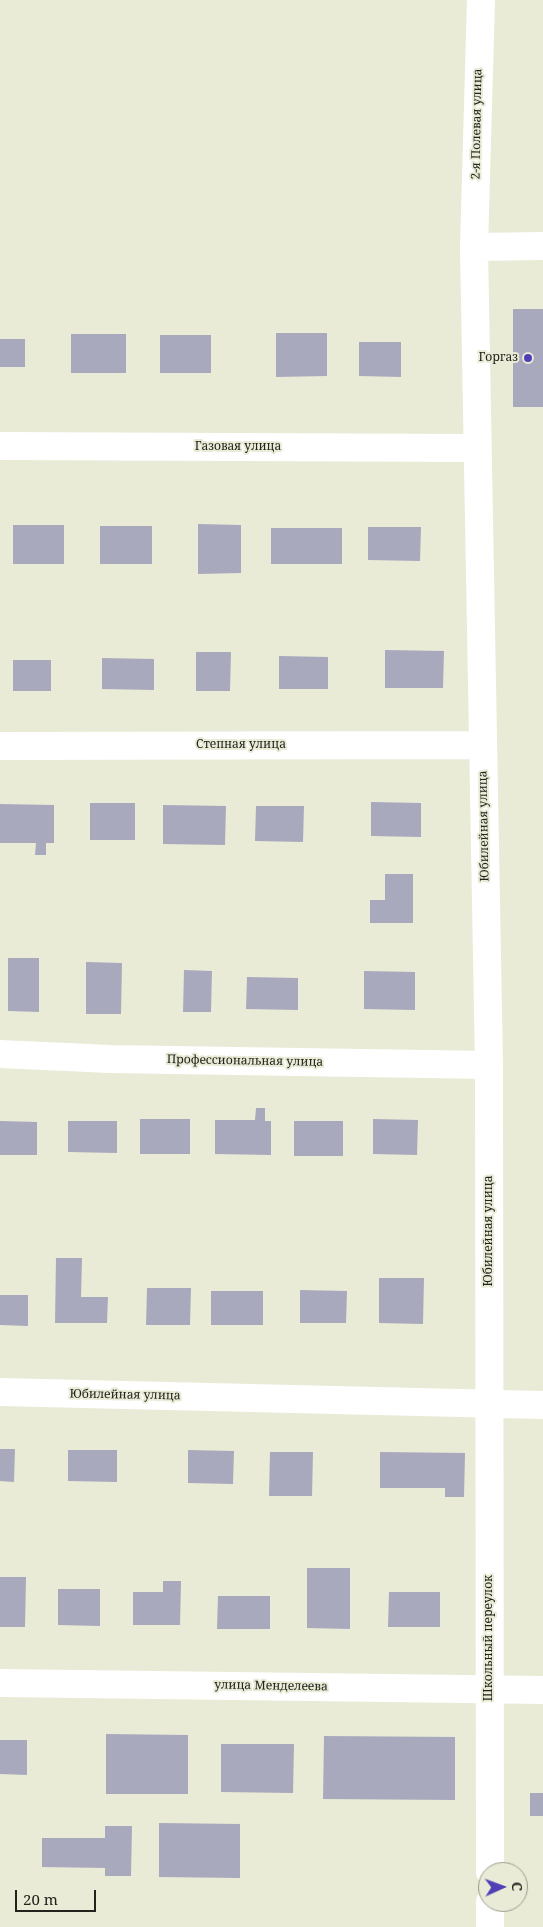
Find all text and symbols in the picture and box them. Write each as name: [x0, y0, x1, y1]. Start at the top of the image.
street label: 2-я Полевая улица: [469, 68, 485, 180]
place label: Горгаз: [478, 351, 518, 365]
marker: Горгаз: [522, 352, 534, 364]
street label: Газовая улица: [195, 440, 281, 454]
street label: Степная улица: [196, 738, 286, 752]
street label: Юбилейная улица: [476, 770, 492, 882]
street label: Профессиональная улица: [167, 1052, 323, 1070]
street label: Юбилейная улица: [482, 1175, 496, 1287]
street label: Юбилейная улица: [69, 1387, 181, 1403]
street label: Школьный переулок: [482, 1575, 496, 1701]
street label: улица Менделеева: [214, 1678, 328, 1694]
north arrow: [478, 1862, 528, 1912]
scale bar: [18, 1880, 99, 1912]
text: С: [508, 1882, 527, 1891]
text: 20 m: [23, 1889, 58, 1909]

